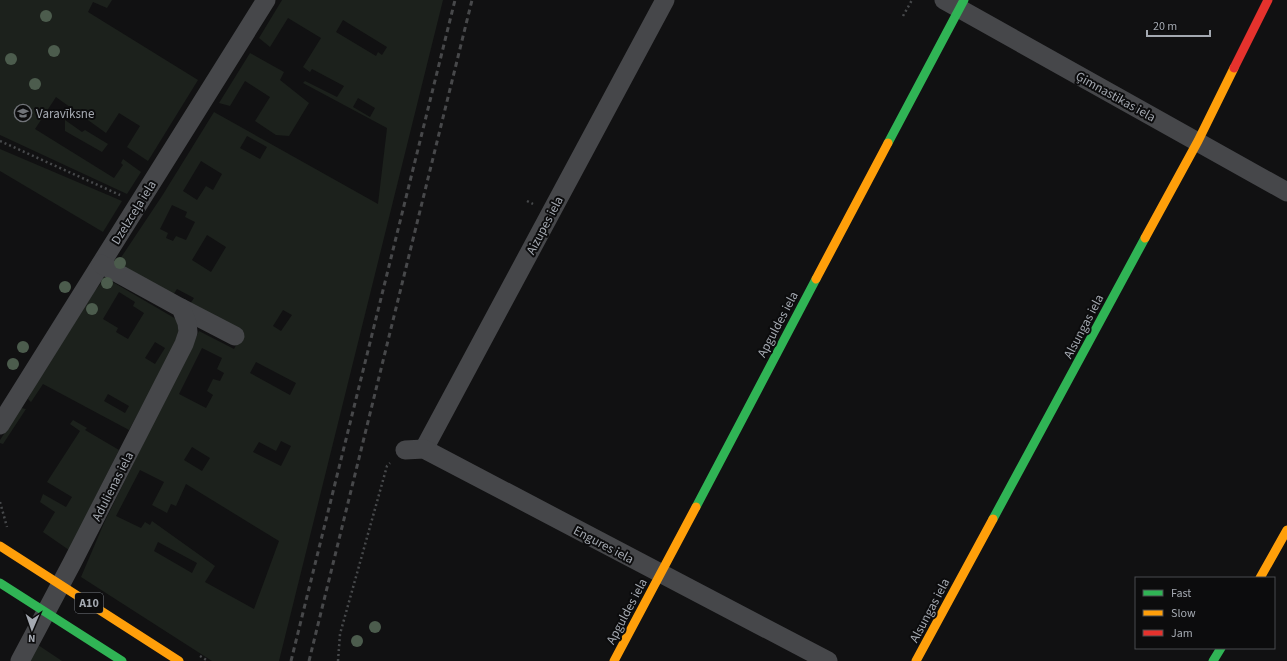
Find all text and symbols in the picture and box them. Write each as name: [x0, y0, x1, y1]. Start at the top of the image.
scale bar: [1147, 12, 1210, 38]
text: 20 m: [1153, 18, 1177, 35]
street label: Ģimnastikas iela: [1072, 67, 1159, 126]
school or university icon: Varavīksne: [13, 103, 33, 123]
place label: Varavīksne: [36, 105, 94, 123]
street label: Dzelzceļa iela: [107, 177, 161, 248]
street label: Aizupes iela: [522, 193, 568, 258]
street label: Apguldes iela: [753, 288, 803, 361]
street label: Alsungas iela: [1059, 291, 1108, 362]
street label: Adulienas iela: [88, 449, 138, 524]
street label: Engures iela: [570, 521, 637, 568]
street label: Apguldes iela: [602, 575, 652, 648]
street label: Alsungas iela: [905, 575, 954, 646]
legend: [1135, 577, 1275, 649]
text: Fast: [1171, 585, 1191, 602]
road number: A10: [75, 593, 103, 613]
text: Slow: [1171, 605, 1196, 622]
north arrow: [12, 609, 52, 649]
text: Jam: [1171, 625, 1193, 642]
text: N: [28, 631, 36, 646]

